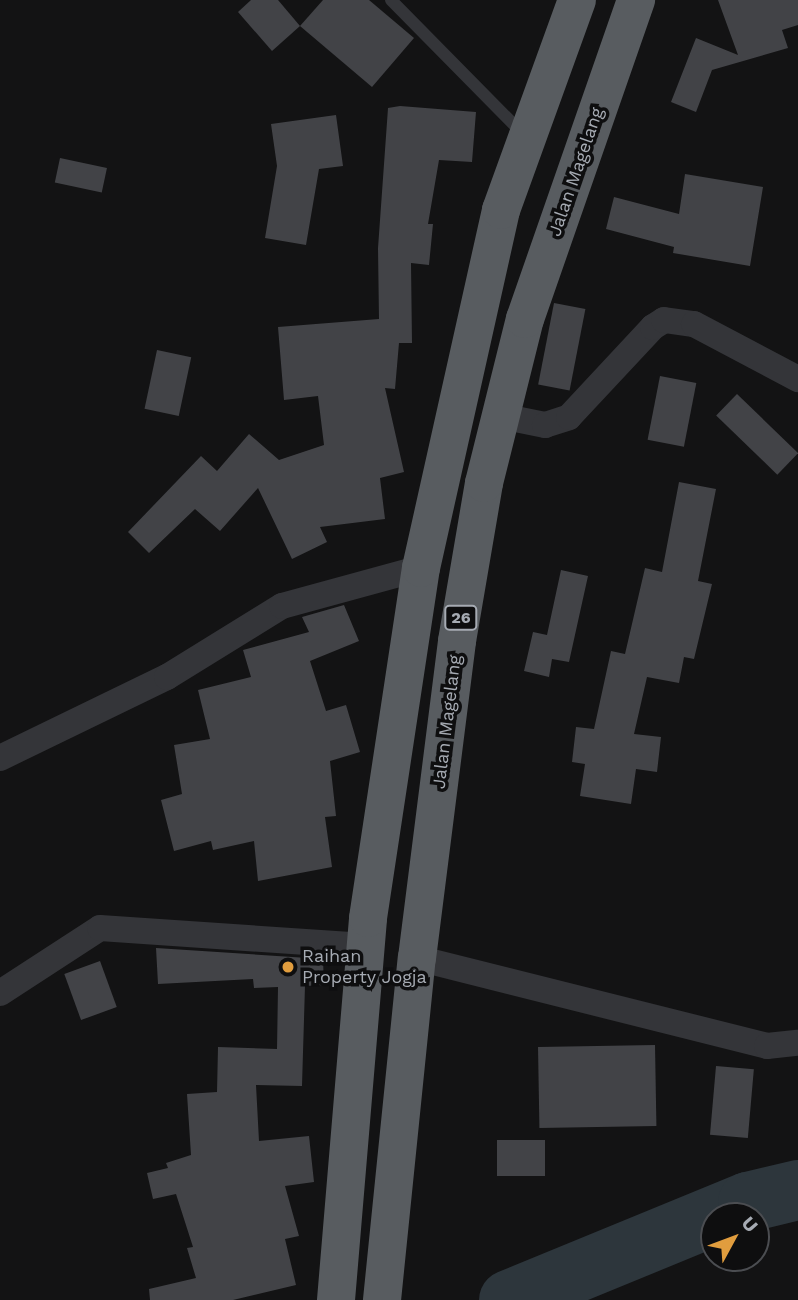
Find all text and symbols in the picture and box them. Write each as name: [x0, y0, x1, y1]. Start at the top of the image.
street label: Jalan Magelang: [544, 105, 608, 239]
road number: 26: [444, 606, 478, 631]
street label: Jalan Magelang: [428, 654, 466, 790]
place label: Raihan Property Jogja: [302, 946, 428, 988]
marker: Raihan Property Jogja: [280, 959, 296, 975]
north arrow: [700, 1202, 770, 1272]
text: U: [737, 1212, 763, 1237]

